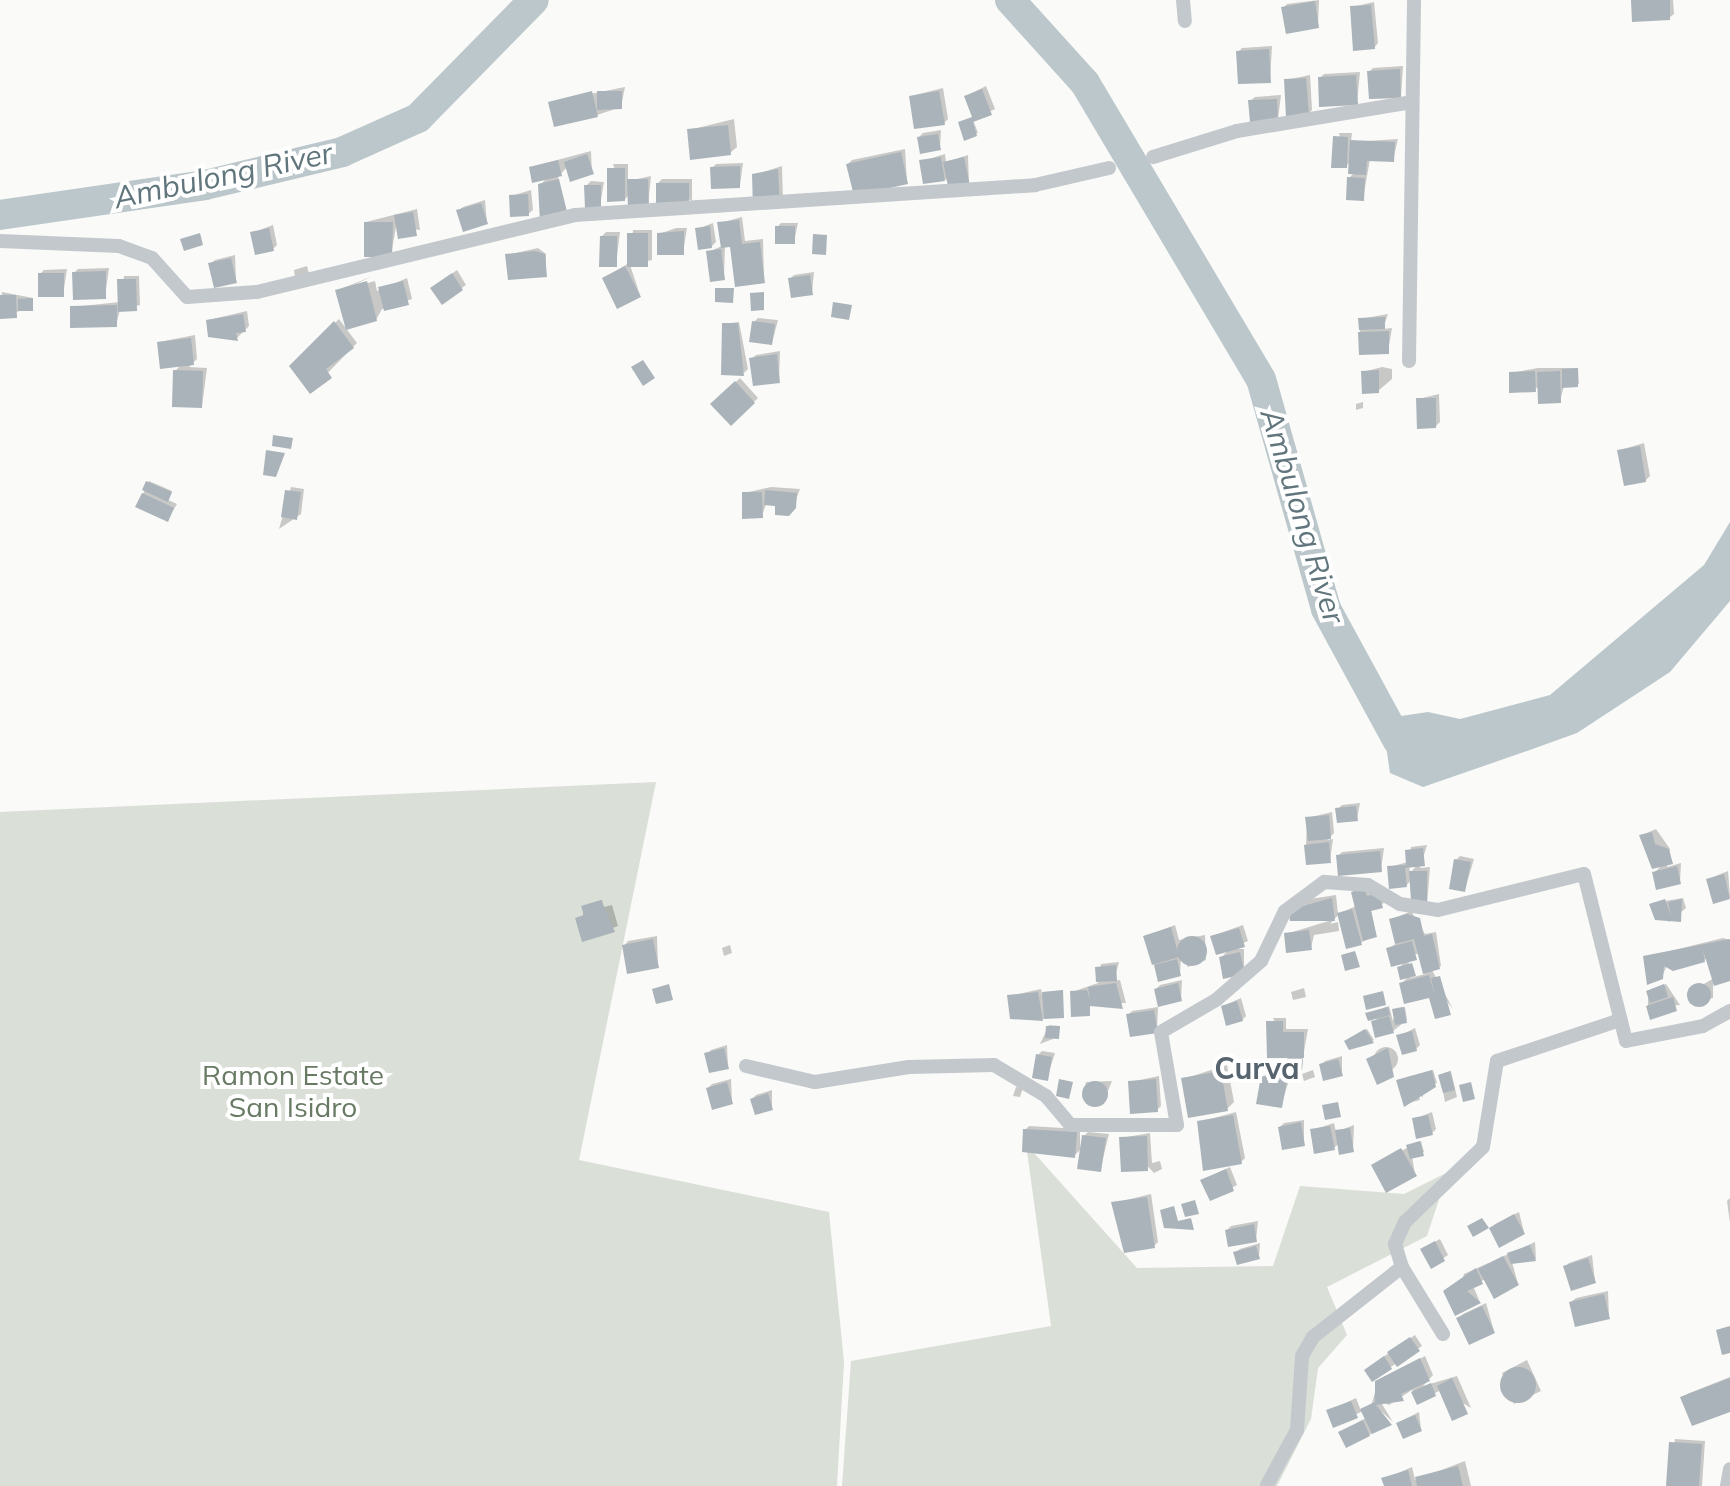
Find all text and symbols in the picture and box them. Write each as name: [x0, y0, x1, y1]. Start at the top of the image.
water label: Ambulong River: [111, 134, 335, 216]
water label: Ambulong River: [1253, 404, 1353, 628]
district label: Curva: [1214, 1050, 1300, 1086]
park label: Ramon Estate San Isidro: [202, 1058, 384, 1124]

